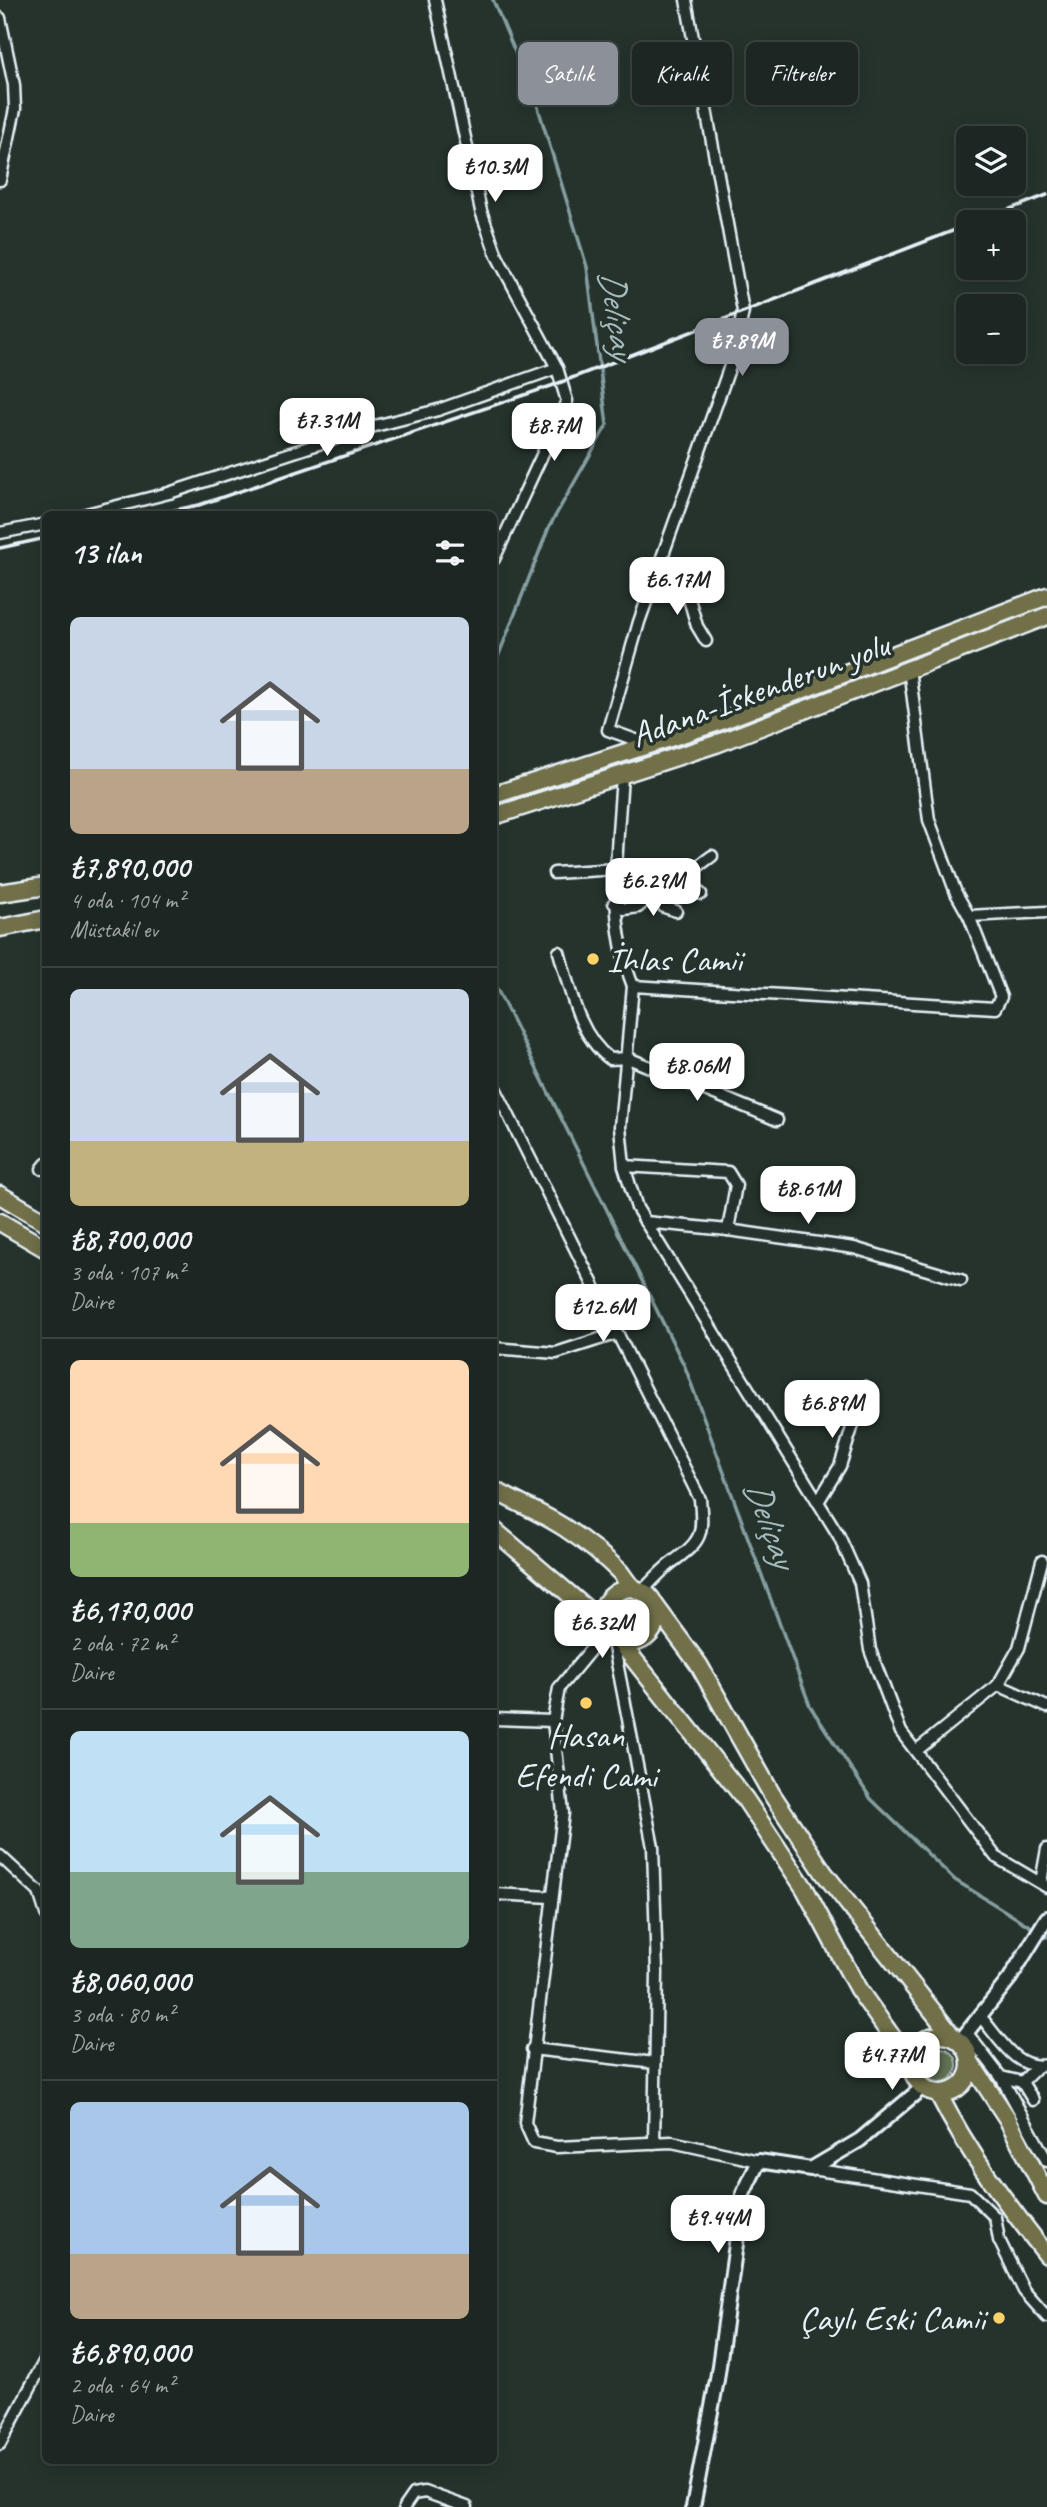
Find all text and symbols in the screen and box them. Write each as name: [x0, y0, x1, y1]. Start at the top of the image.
chip: Satılık: [518, 42, 618, 105]
chip: Kiralık: [632, 42, 732, 105]
chip: Filtreler: [746, 42, 858, 105]
map controls: [956, 126, 1026, 364]
button: layers: [956, 126, 1026, 196]
pin: ₺10.3M: [438, 144, 552, 204]
text: ₺10.3M: [464, 152, 526, 181]
button: +: [956, 210, 1026, 280]
water label: Deliçay: [589, 267, 648, 367]
button: −: [956, 294, 1026, 364]
pin: ₺7.89M: [685, 318, 799, 378]
text: ₺7.89M: [711, 326, 773, 355]
pin: ₺7.31M: [270, 398, 384, 458]
pin: ₺8.7M: [505, 404, 603, 463]
text: ₺7.31M: [296, 406, 358, 435]
text: ₺8.7M: [528, 411, 580, 440]
text: 13 ilan: [70, 534, 142, 572]
icon: filters: [431, 534, 469, 572]
pin: ₺6.17M: [620, 558, 734, 617]
text: ₺6.17M: [645, 565, 709, 594]
street label: Adana-İskenderun yolu: [625, 622, 897, 758]
icon: home: [207, 663, 333, 789]
text: ₺7,890,000: [70, 848, 189, 886]
pin: ₺6.29M: [596, 858, 710, 918]
text: ₺6.29M: [622, 866, 684, 895]
text: 4 oda · 104 m²: [70, 886, 185, 915]
text: Müstakil ev: [70, 915, 158, 944]
place label: İhlas Camii: [607, 937, 747, 982]
marker: İhlas Camii: [585, 951, 601, 967]
icon: home: [207, 1035, 333, 1161]
pin: ₺8.06M: [640, 1044, 754, 1103]
text: ₺8.06M: [665, 1051, 729, 1080]
pin: ₺8.61M: [751, 1166, 865, 1226]
text: ₺8.61M: [776, 1174, 840, 1203]
text: ₺8,700,000: [70, 1220, 190, 1258]
text: 3 oda · 107 m²: [70, 1258, 185, 1287]
pin: ₺12.6M: [546, 1284, 660, 1344]
text: Daire: [70, 1287, 113, 1316]
text: ₺12.6M: [571, 1292, 635, 1321]
pin: ₺6.89M: [775, 1380, 889, 1440]
text: ₺6.89M: [801, 1388, 863, 1417]
icon: home: [207, 1406, 333, 1532]
water label: Deliçay: [734, 1473, 810, 1579]
text: ₺6,170,000: [70, 1591, 190, 1629]
pin: ₺6.32M: [545, 1600, 659, 1660]
text: ₺6.32M: [570, 1608, 634, 1637]
text: 2 oda · 72 m²: [70, 1629, 174, 1658]
text: Daire: [70, 1658, 113, 1687]
marker: Hasan Efendi Cami: [578, 1695, 594, 1711]
place label: Hasan Efendi Cami: [515, 1713, 661, 1798]
icon: home: [207, 1777, 333, 1903]
text: ₺8,060,000: [70, 1962, 191, 2000]
text: 3 oda · 80 m²: [70, 2000, 174, 2029]
text: Daire: [70, 2029, 113, 2058]
pin: ₺4.77M: [835, 2032, 949, 2092]
text: ₺4.77M: [861, 2040, 923, 2069]
icon: home: [207, 2148, 333, 2274]
pin: ₺9.44M: [661, 2196, 775, 2255]
text: ₺9.44M: [687, 2203, 749, 2232]
place label: Çaylı Eski Camii: [799, 2296, 989, 2341]
marker: Çaylı Eski Camii: [991, 2310, 1007, 2326]
text: ₺6,890,000: [70, 2333, 190, 2371]
text: 2 oda · 64 m²: [70, 2371, 174, 2400]
text: Daire: [70, 2400, 113, 2429]

